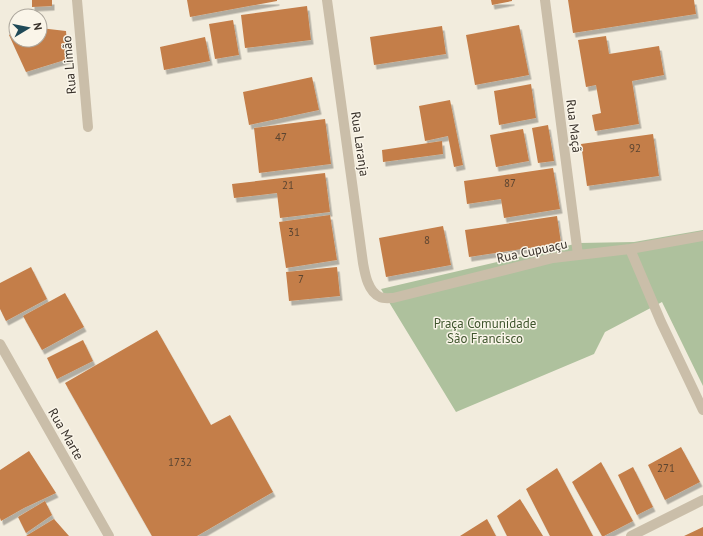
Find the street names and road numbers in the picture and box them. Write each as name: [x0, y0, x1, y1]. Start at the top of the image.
street label: Rua Limão: [58, 35, 80, 95]
street label: Rua Maçã: [562, 98, 586, 154]
street label: Rua Laranja: [347, 110, 373, 178]
street label: Rua Cupuaçu: [495, 235, 569, 267]
street label: Rua Marte: [44, 405, 88, 463]

